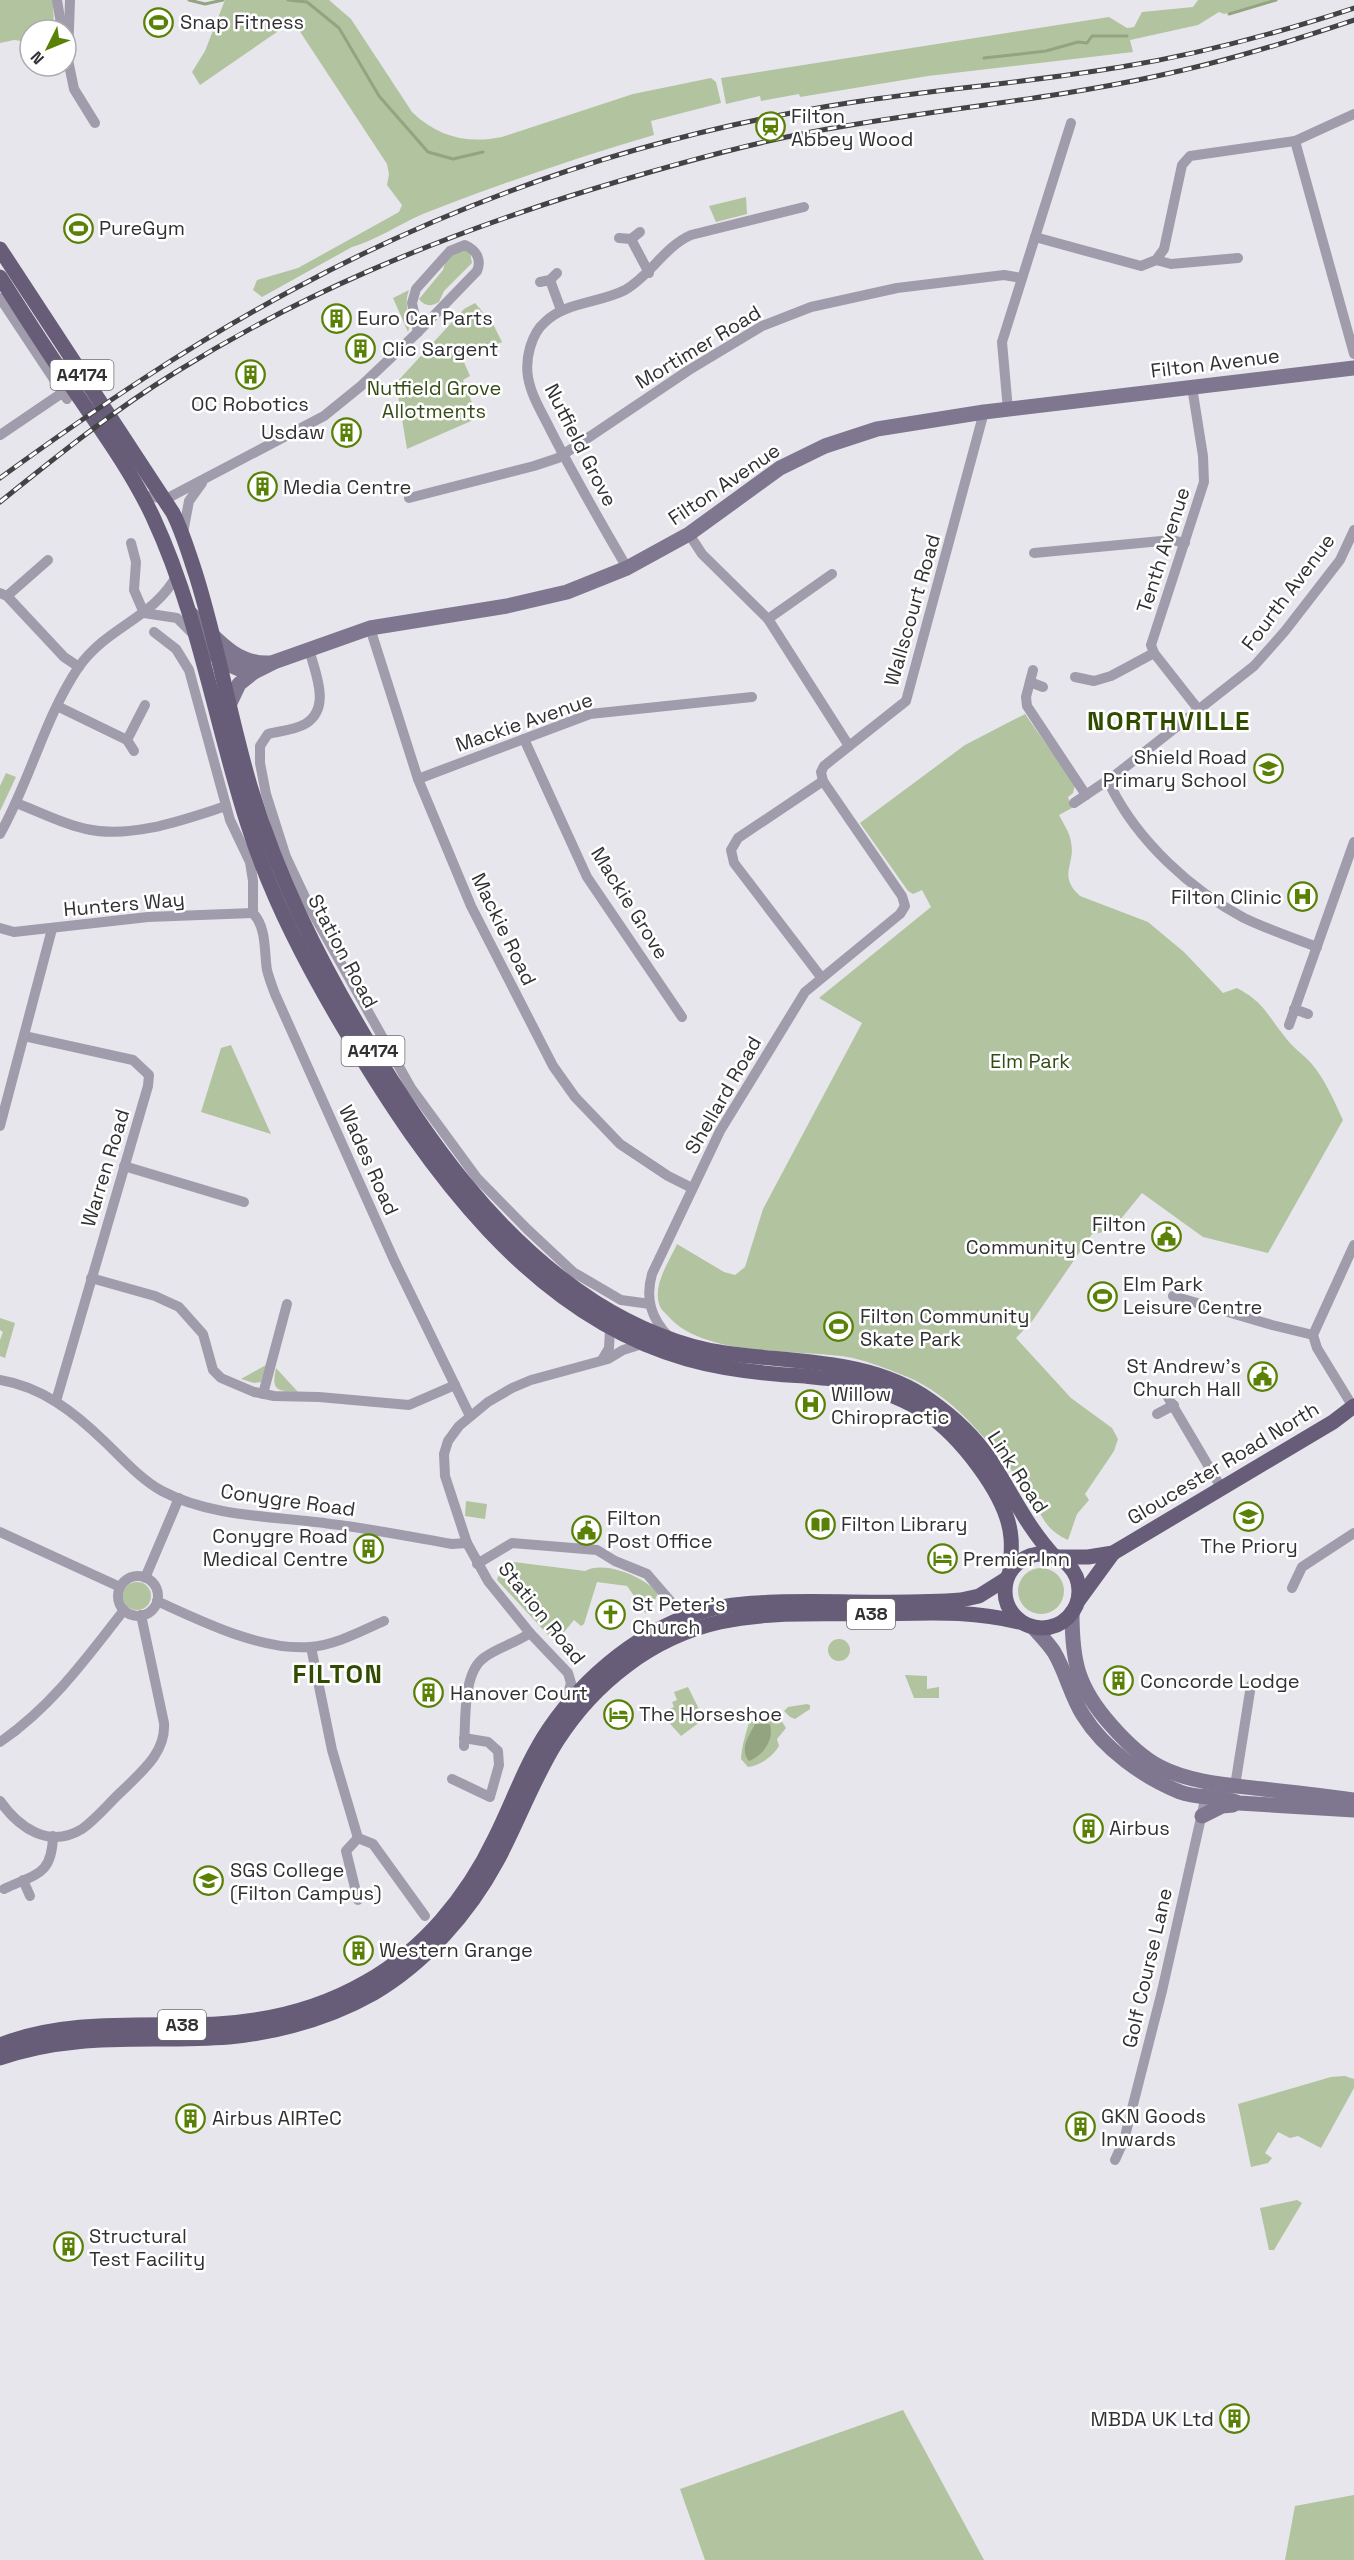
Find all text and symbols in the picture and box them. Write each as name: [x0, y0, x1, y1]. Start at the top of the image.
sports icon: Snap Fitness: [143, 6, 175, 38]
place label: Snap Fitness: [180, 9, 304, 35]
north arrow: [18, 18, 78, 78]
text: N: [26, 47, 49, 69]
place label: Filton Abbey Wood: [791, 103, 913, 152]
station icon: Filton Abbey Wood: [754, 111, 786, 143]
sports icon: PureGym: [62, 212, 94, 244]
place label: PureGym: [99, 215, 185, 241]
street label: Mortimer Road: [630, 299, 766, 395]
building icon: Euro Car Parts: [320, 302, 352, 334]
place label: Euro Car Parts: [357, 305, 493, 331]
building icon: Clic Sargent: [345, 333, 377, 365]
place label: Clic Sargent: [382, 336, 499, 362]
street label: Filton Avenue: [1149, 342, 1281, 384]
building icon: OC Robotics: [234, 358, 266, 390]
road number: A4174: [50, 360, 113, 390]
park label: Nutfield Grove Allotments: [367, 375, 501, 424]
street label: Nutfield Grove: [539, 379, 623, 511]
place label: OC Robotics: [191, 391, 309, 417]
building icon: Usdaw: [330, 416, 362, 448]
place label: Usdaw: [261, 419, 325, 445]
street label: Filton Avenue: [663, 437, 785, 531]
building icon: Media Centre: [246, 471, 278, 503]
place label: Media Centre: [283, 474, 411, 500]
street label: Tenth Avenue: [1130, 484, 1196, 616]
street label: Fourth Avenue: [1236, 528, 1340, 656]
street label: Wallscourt Road: [878, 531, 946, 689]
street label: Mackie Avenue: [452, 686, 596, 758]
district label: NORTHVILLE: [1087, 704, 1251, 738]
place label: Shield Road Primary School: [1103, 744, 1247, 793]
school or university icon: Shield Road Primary School: [1252, 753, 1284, 785]
street label: Mackie Grove: [585, 842, 675, 964]
street label: Mackie Road: [466, 868, 542, 990]
hospital icon: Filton Clinic: [1287, 881, 1319, 913]
place label: Filton Clinic: [1171, 884, 1282, 910]
street label: Hunters Way: [62, 886, 186, 922]
street label: Station Road: [302, 890, 384, 1012]
street label: Shellard Road: [679, 1031, 767, 1159]
road number: A4174: [342, 1036, 404, 1066]
park label: Elm Park: [990, 1048, 1070, 1074]
street label: Wades Road: [333, 1101, 405, 1219]
street label: Warren Road: [75, 1106, 135, 1230]
place label: Filton Community Centre: [966, 1211, 1146, 1260]
public building icon: Filton Community Centre: [1151, 1220, 1183, 1252]
place label: Elm Park Leisure Centre: [1123, 1271, 1262, 1320]
sports icon: Elm Park Leisure Centre: [1086, 1280, 1118, 1312]
place label: Filton Community Skate Park: [860, 1303, 1029, 1352]
sports icon: Filton Community Skate Park: [823, 1311, 855, 1343]
place label: St Andrew's Church Hall: [1127, 1353, 1241, 1402]
public building icon: St Andrew's Church Hall: [1246, 1361, 1278, 1393]
place label: Willow Chiropractic: [831, 1381, 949, 1430]
hospital icon: Willow Chiropractic: [794, 1389, 826, 1421]
street label: Gloucester Road North: [1122, 1395, 1324, 1531]
street label: Link Road: [982, 1426, 1054, 1518]
street label: Conygre Road: [219, 1478, 357, 1522]
school or university icon: The Priory: [1233, 1500, 1265, 1532]
place label: Filton Post Office: [607, 1505, 713, 1554]
library icon: Filton Library: [804, 1508, 836, 1540]
place label: Filton Library: [841, 1511, 967, 1537]
public building icon: Filton Post Office: [570, 1514, 602, 1546]
place label: Conygre Road Medical Centre: [203, 1523, 348, 1572]
building icon: Conygre Road Medical Centre: [353, 1532, 385, 1564]
place label: The Priory: [1200, 1533, 1298, 1559]
hotel icon: Premier Inn: [926, 1543, 958, 1575]
place label: Premier Inn: [963, 1546, 1070, 1572]
street label: Station Road: [492, 1556, 592, 1670]
place label: St Peter's Church: [632, 1591, 725, 1640]
church icon: St Peter's Church: [595, 1599, 627, 1631]
road number: A38: [847, 1599, 895, 1629]
district label: FILTON: [293, 1657, 383, 1691]
building icon: Concorde Lodge: [1103, 1665, 1135, 1697]
place label: Concorde Lodge: [1140, 1668, 1300, 1694]
building icon: Hanover Court: [413, 1677, 445, 1709]
place label: Hanover Court: [450, 1680, 588, 1706]
hotel icon: The Horseshoe: [602, 1698, 634, 1730]
place label: The Horseshoe: [639, 1701, 782, 1727]
building icon: Airbus: [1072, 1812, 1104, 1844]
place label: Airbus: [1109, 1815, 1170, 1841]
place label: SGS College (Filton Campus): [230, 1857, 381, 1906]
school or university icon: SGS College (Filton Campus): [193, 1865, 225, 1897]
street label: Golf Course Lane: [1116, 1886, 1178, 2050]
building icon: Western Grange: [342, 1934, 374, 1966]
place label: Western Grange: [379, 1937, 533, 1963]
road number: A38: [158, 2010, 206, 2040]
building icon: Airbus AIRTeC: [175, 2102, 207, 2134]
place label: GKN Goods Inwards: [1101, 2103, 1206, 2152]
place label: Airbus AIRTeC: [212, 2105, 342, 2131]
building icon: GKN Goods Inwards: [1064, 2111, 1096, 2143]
place label: Structural Test Facility: [89, 2223, 205, 2272]
building icon: Structural Test Facility: [52, 2231, 84, 2263]
building icon: MBDA UK Ltd: [1219, 2403, 1251, 2435]
place label: MBDA UK Ltd: [1091, 2406, 1214, 2432]

